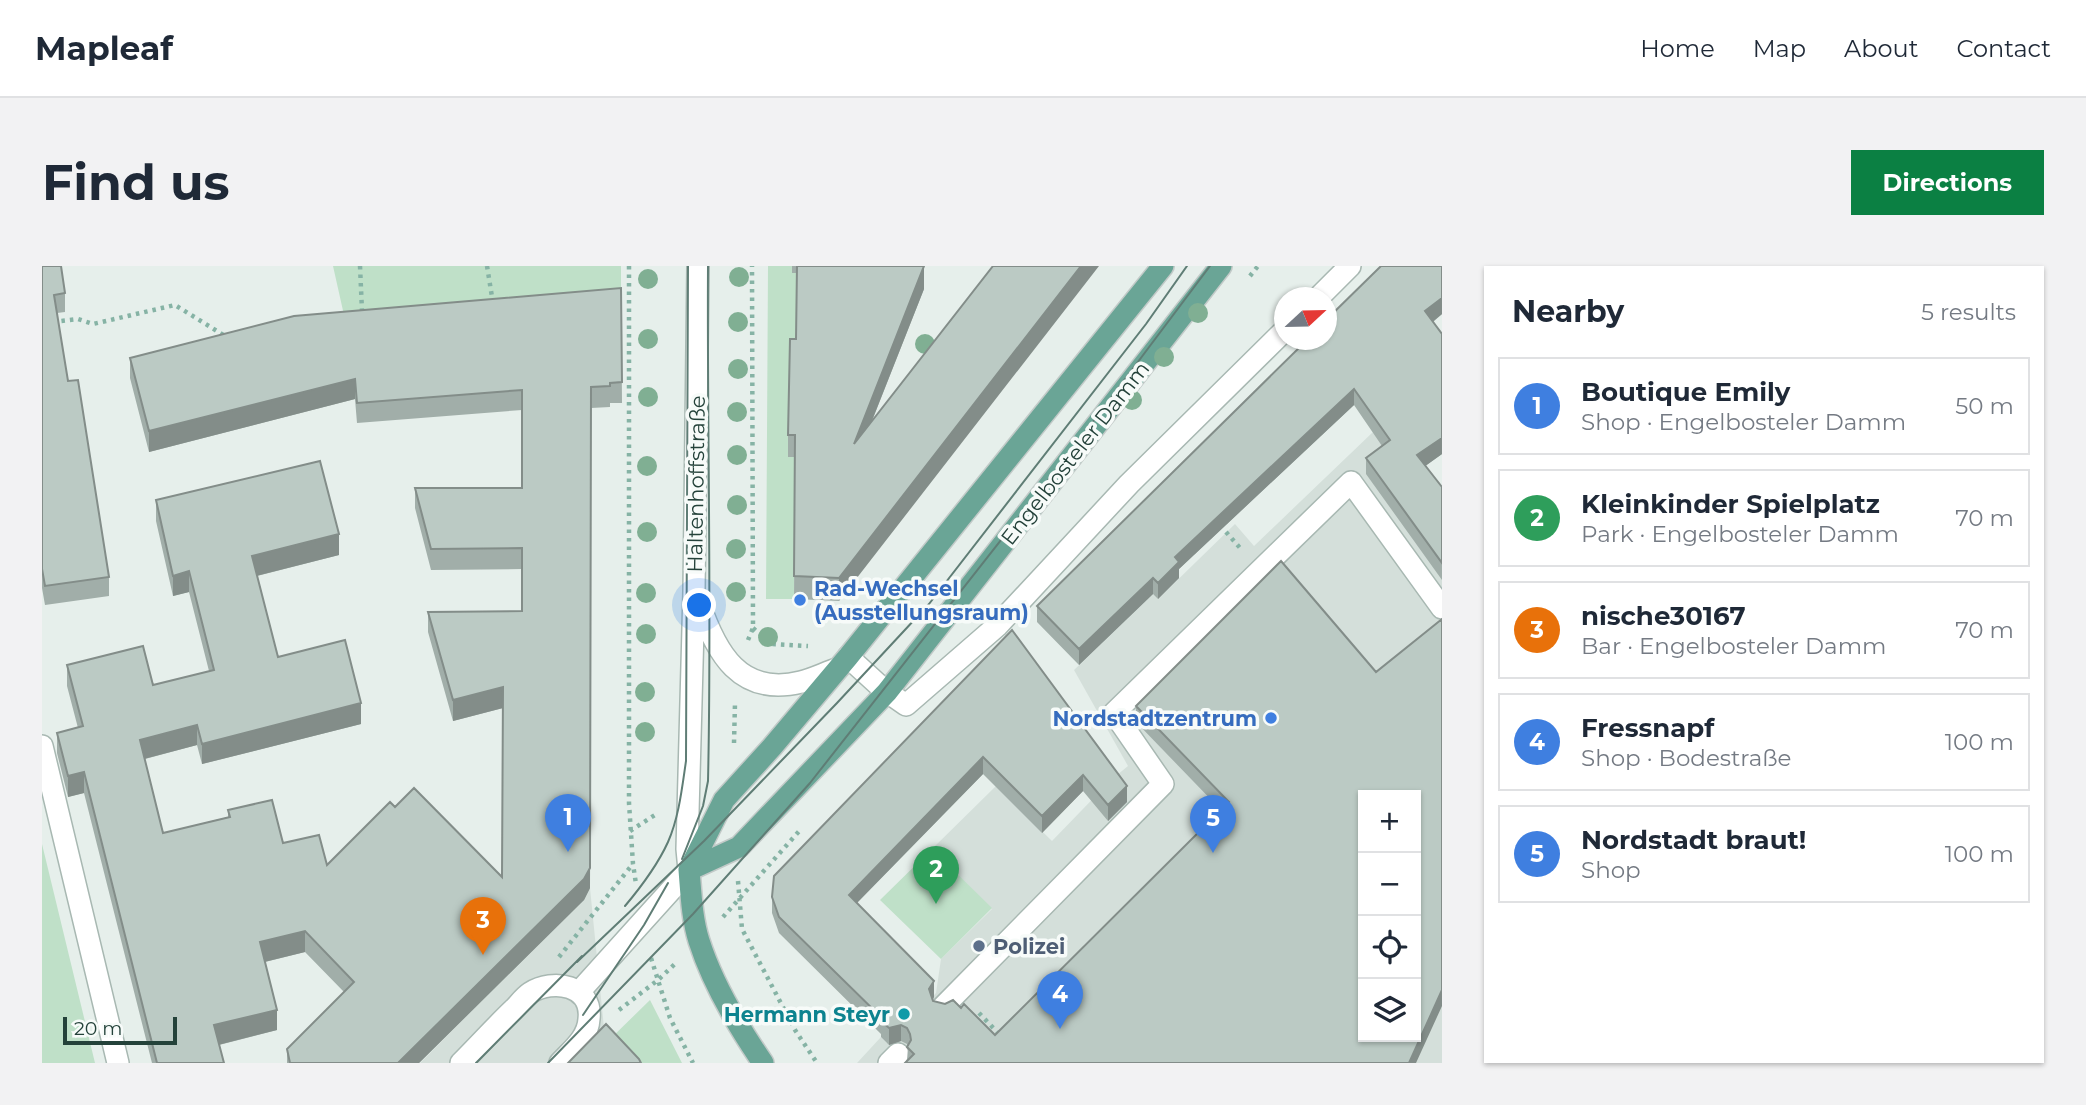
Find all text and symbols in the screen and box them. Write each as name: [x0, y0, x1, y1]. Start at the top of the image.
text: Mapleaf: [35, 28, 173, 68]
text: Home: [1640, 34, 1715, 63]
text: Map: [1753, 34, 1806, 63]
text: About: [1844, 34, 1918, 63]
text: Contact: [1956, 34, 2051, 63]
button: Directions: [1851, 150, 2044, 215]
text: Find us: [42, 153, 230, 212]
north arrow: [1274, 287, 1337, 350]
text: Nearby: [1512, 293, 1624, 330]
text: 5 results: [1921, 298, 2016, 326]
street label: Engelbosteler Damm: [996, 356, 1154, 550]
text: Boutique Emily: [1581, 376, 1790, 408]
text: 1: [1532, 392, 1542, 420]
text: 50 m: [1955, 392, 2014, 420]
street label: Haltenhoffstraße: [682, 395, 710, 573]
text: Shop · Engelbosteler Damm: [1581, 408, 1906, 436]
text: Kleinkinder Spielplatz: [1581, 488, 1880, 520]
text: 2: [1530, 504, 1544, 532]
text: 70 m: [1955, 504, 2014, 532]
text: Park · Engelbosteler Damm: [1581, 520, 1899, 548]
place label: Rad-Wechsel (Ausstellungsraum): [814, 576, 1029, 625]
your location: [682, 588, 716, 622]
marker: Rad-Wechsel (Ausstellungsraum): [792, 592, 808, 608]
text: nische30167: [1581, 600, 1746, 632]
text: 3: [1530, 616, 1544, 644]
text: 70 m: [1955, 616, 2014, 644]
text: Bar · Engelbosteler Damm: [1581, 632, 1887, 660]
place label: Nordstadtzentrum: [1053, 706, 1257, 731]
marker: Nordstadtzentrum: [1263, 710, 1279, 726]
text: Fressnapf: [1581, 712, 1714, 744]
text: 4: [1529, 728, 1545, 756]
text: 100 m: [1945, 728, 2014, 756]
text: Shop · Bodestraße: [1581, 744, 1791, 772]
map controls: [1358, 790, 1421, 1042]
button: +: [1358, 790, 1421, 853]
pin: 1: [545, 794, 591, 852]
pin: 5: [1190, 795, 1236, 853]
text: Nordstadt braut!: [1581, 824, 1806, 856]
text: 5: [1530, 840, 1544, 868]
text: 100 m: [1945, 840, 2014, 868]
pin: 2: [913, 846, 959, 904]
button: −: [1358, 853, 1421, 916]
text: Shop: [1581, 856, 1641, 884]
pin: 3: [460, 897, 506, 955]
button: locate: [1358, 916, 1421, 979]
place label: Polizei: [993, 934, 1065, 959]
marker: Polizei: [971, 938, 987, 954]
pin: 4: [1037, 971, 1083, 1029]
button: layers: [1358, 979, 1421, 1042]
place label: Hermann Steyr: [724, 1002, 890, 1027]
marker: Hermann Steyr: [896, 1006, 912, 1022]
scale bar: [63, 1014, 177, 1046]
text: 20 m: [74, 1017, 122, 1040]

